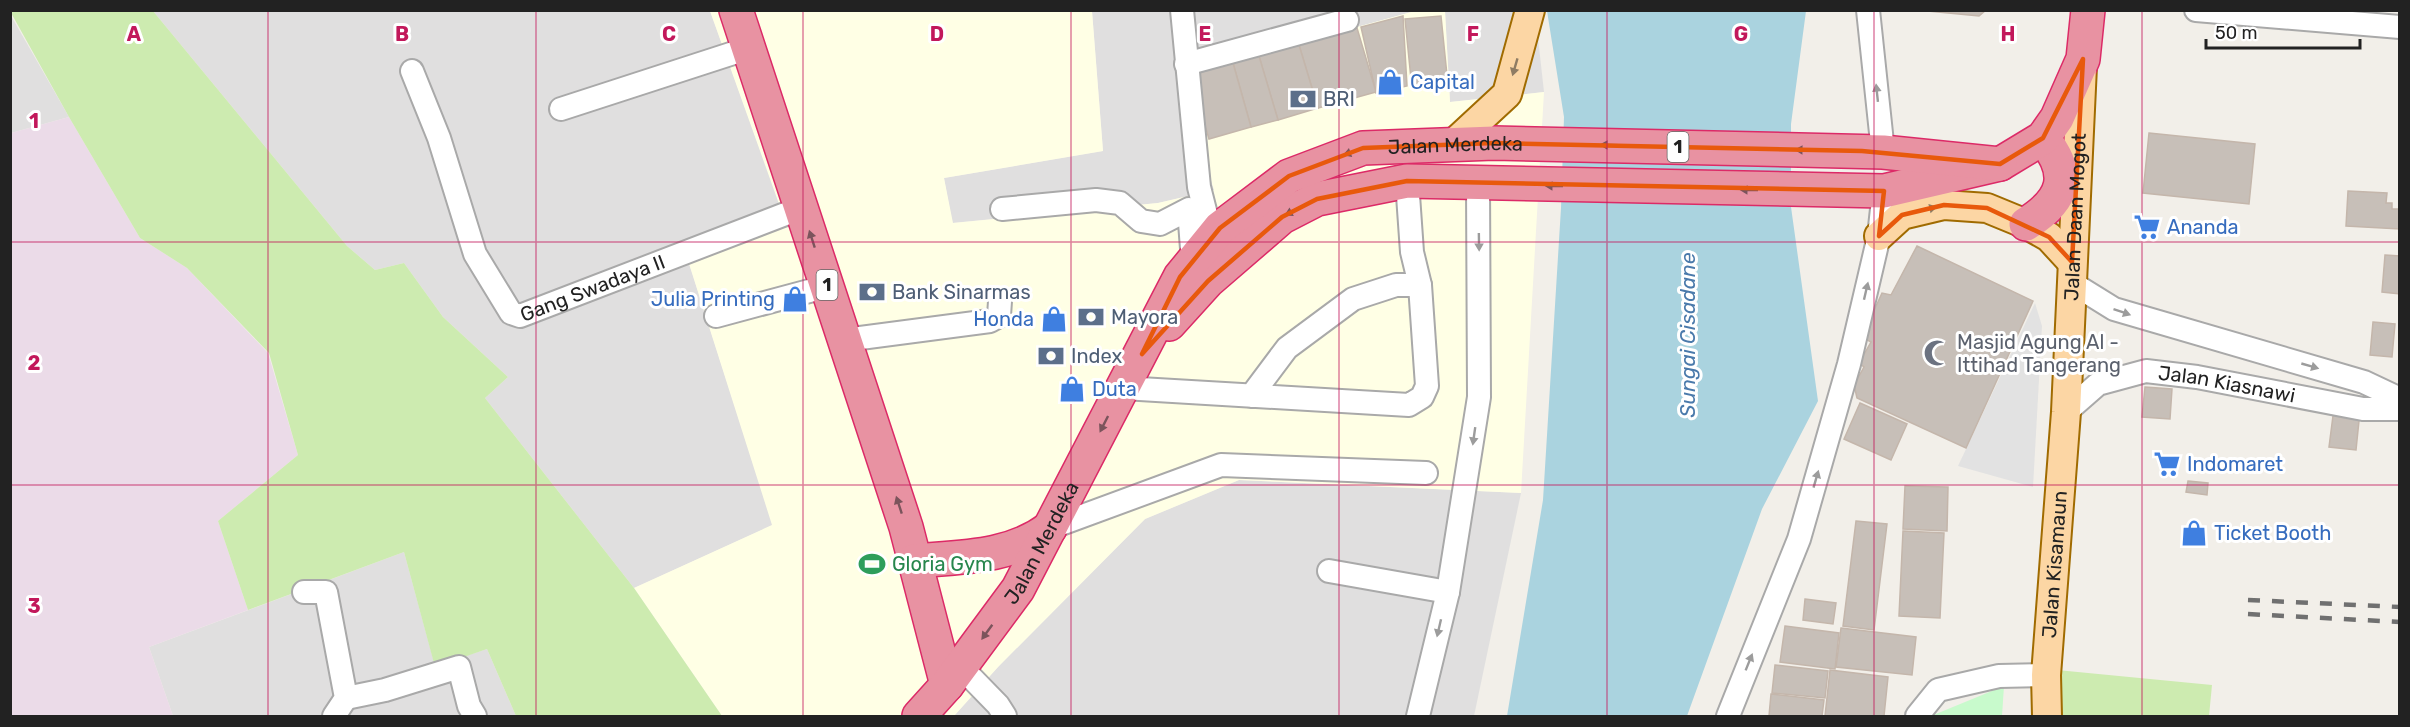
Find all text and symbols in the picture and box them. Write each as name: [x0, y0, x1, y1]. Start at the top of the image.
scale bar: [2206, 12, 2360, 50]
text: A: [127, 22, 142, 46]
text: B: [395, 22, 409, 46]
text: C: [662, 22, 676, 46]
text: D: [930, 22, 944, 46]
text: E: [1199, 22, 1211, 46]
text: F: [1467, 22, 1479, 46]
text: G: [1734, 22, 1748, 46]
text: H: [2001, 22, 2015, 46]
text: 50 m: [2215, 22, 2258, 44]
one-way arrow: [1510, 58, 1519, 76]
shop icon: Capital: [1375, 67, 1405, 97]
place label: Capital: [1410, 70, 1475, 94]
bank icon: BRI: [1288, 84, 1318, 114]
one-way arrow: [1872, 84, 1882, 103]
place label: BRI: [1323, 87, 1355, 111]
text: 1: [29, 109, 39, 133]
street label: Jalan Merdeka: [1387, 131, 1523, 159]
road number: 1: [1668, 132, 1688, 162]
street label: Jalan Daan Mogot: [2059, 132, 2091, 301]
one-way arrow: [1600, 140, 1619, 150]
one-way arrow: [1794, 145, 1813, 154]
one-way arrow: [1343, 148, 1361, 158]
one-way arrow: [1544, 181, 1563, 191]
one-way arrow: [1739, 185, 1758, 194]
one-way arrow: [1919, 203, 1937, 213]
one-way arrow: [1284, 206, 1301, 216]
supermarket icon: Ananda: [2132, 212, 2162, 242]
place label: Ananda: [2167, 215, 2239, 239]
one-way arrow: [807, 230, 816, 248]
one-way arrow: [1474, 232, 1484, 251]
street label: Gang Swadaya II: [517, 249, 668, 327]
water label: Sungai Cisadane: [1675, 252, 1700, 417]
road number: 1: [816, 270, 838, 300]
bank icon: Bank Sinarmas: [857, 277, 887, 307]
place label: Bank Sinarmas: [892, 280, 1031, 304]
one-way arrow: [1862, 282, 1872, 300]
shop icon: Julia Printing: [780, 284, 810, 314]
place label: Julia Printing: [651, 287, 775, 311]
bank icon: Mayora: [1076, 302, 1106, 332]
shop icon: Honda: [1039, 304, 1069, 334]
place label: Mayora: [1111, 305, 1178, 329]
place label: Honda: [973, 307, 1034, 331]
one-way arrow: [2113, 308, 2131, 317]
place label: Masjid Agung Al - Ittihad Tangerang: [1957, 330, 2121, 377]
mosque icon: Masjid Agung Al - Ittihad Tangerang: [1922, 338, 1952, 368]
bank icon: Index: [1036, 341, 1066, 371]
place label: Index: [1071, 344, 1122, 368]
text: 2: [28, 351, 41, 375]
street label: Jalan Kiasnawi: [2157, 361, 2297, 408]
one-way arrow: [2301, 362, 2319, 371]
shop icon: Duta: [1057, 374, 1087, 404]
place label: Duta: [1092, 377, 1137, 401]
one-way arrow: [1099, 415, 1109, 432]
one-way arrow: [1469, 427, 1478, 446]
supermarket icon: Indomaret: [2152, 449, 2182, 479]
place label: Indomaret: [2187, 452, 2283, 476]
one-way arrow: [1812, 470, 1821, 488]
street label: Jalan Merdeka: [999, 477, 1084, 609]
street label: Jalan Kisamaun: [2037, 490, 2072, 639]
one-way arrow: [893, 496, 903, 514]
shop icon: Ticket Booth: [2179, 518, 2209, 548]
place label: Ticket Booth: [2214, 521, 2331, 545]
sports icon: Gloria Gym: [857, 549, 887, 579]
place label: Gloria Gym: [892, 552, 993, 576]
text: 3: [27, 594, 41, 618]
one-way arrow: [1434, 619, 1444, 637]
one-way arrow: [981, 623, 993, 639]
one-way arrow: [1745, 653, 1755, 671]

